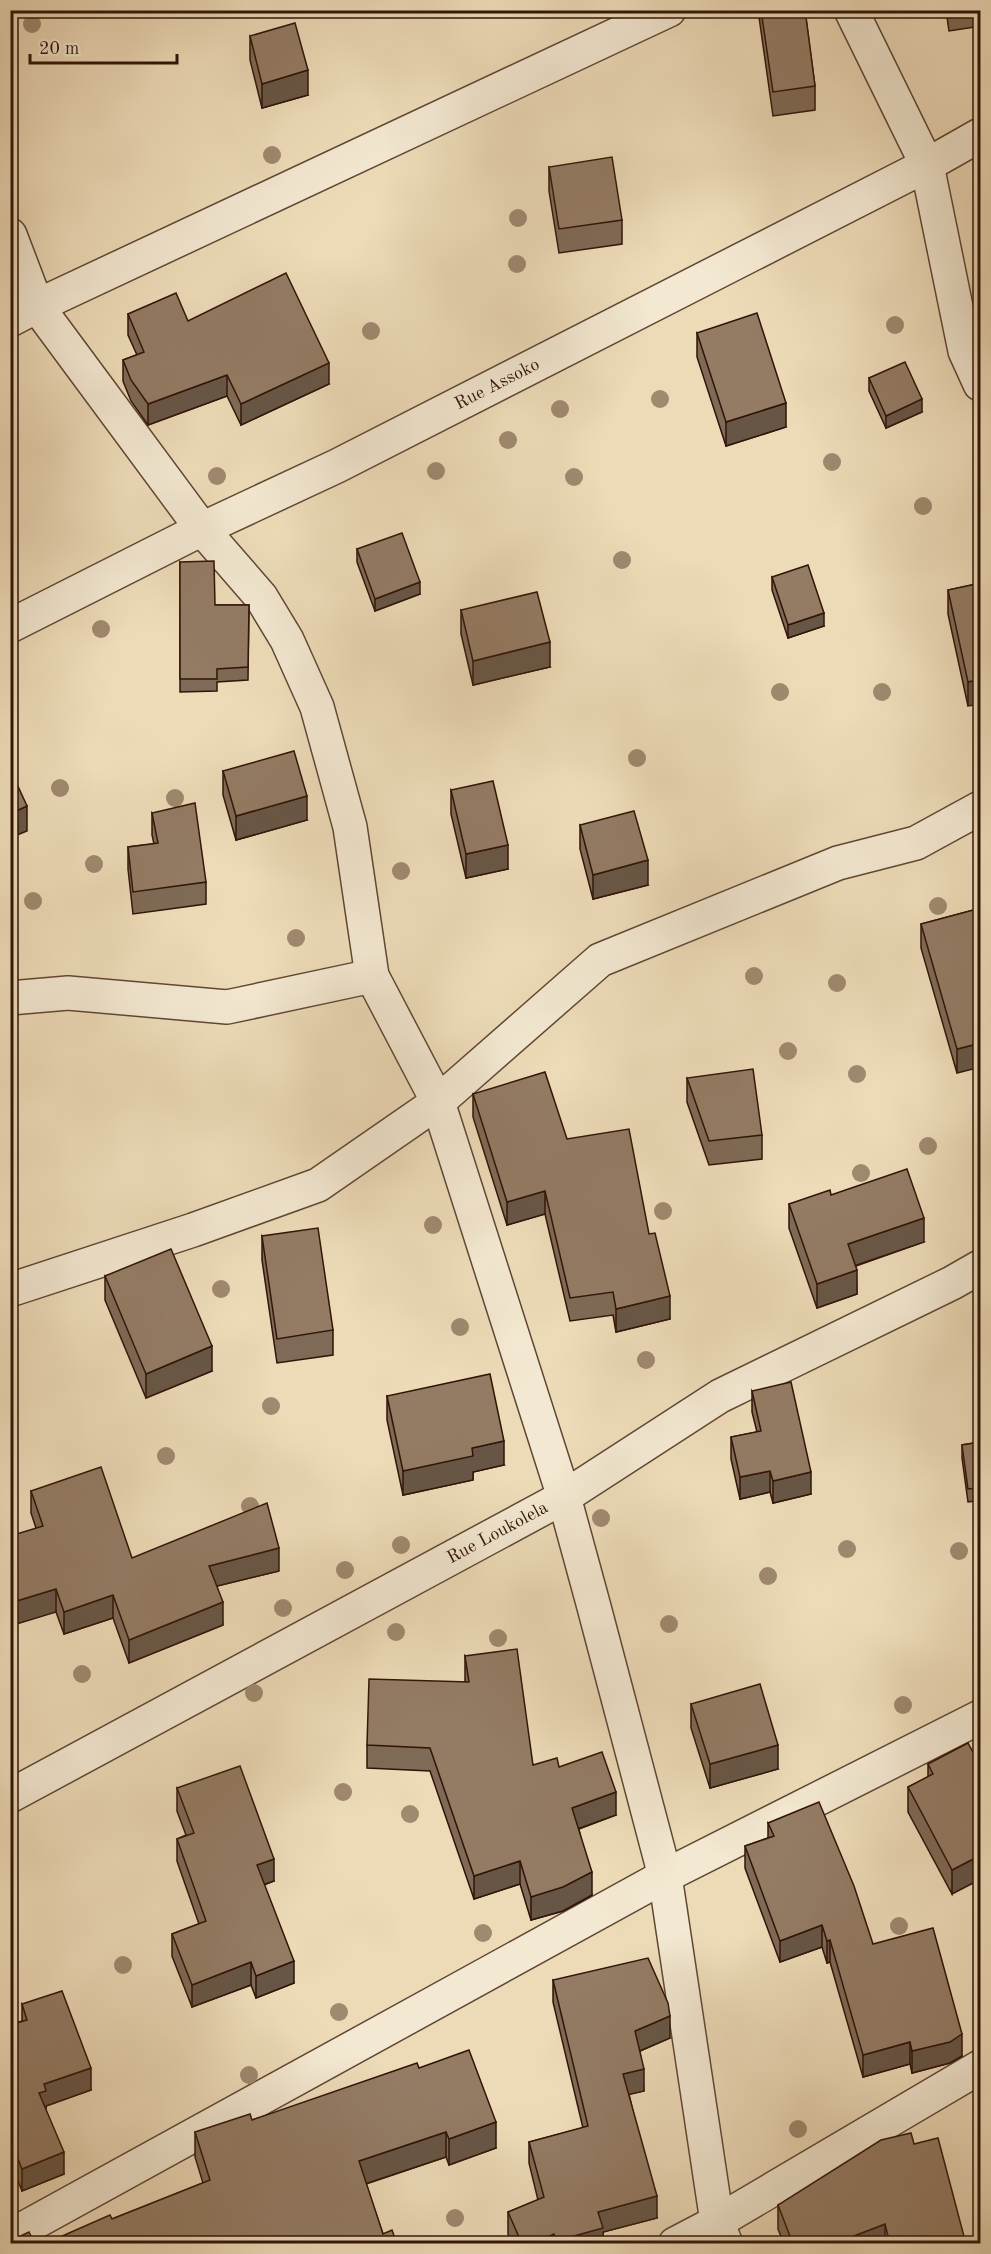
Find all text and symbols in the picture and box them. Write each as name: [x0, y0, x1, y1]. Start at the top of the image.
scale bar: [30, 27, 177, 65]
text: 20 m: [39, 40, 79, 58]
street label: Rue Assoko: [452, 355, 543, 413]
street label: Rue Loukolela: [444, 1498, 551, 1567]

